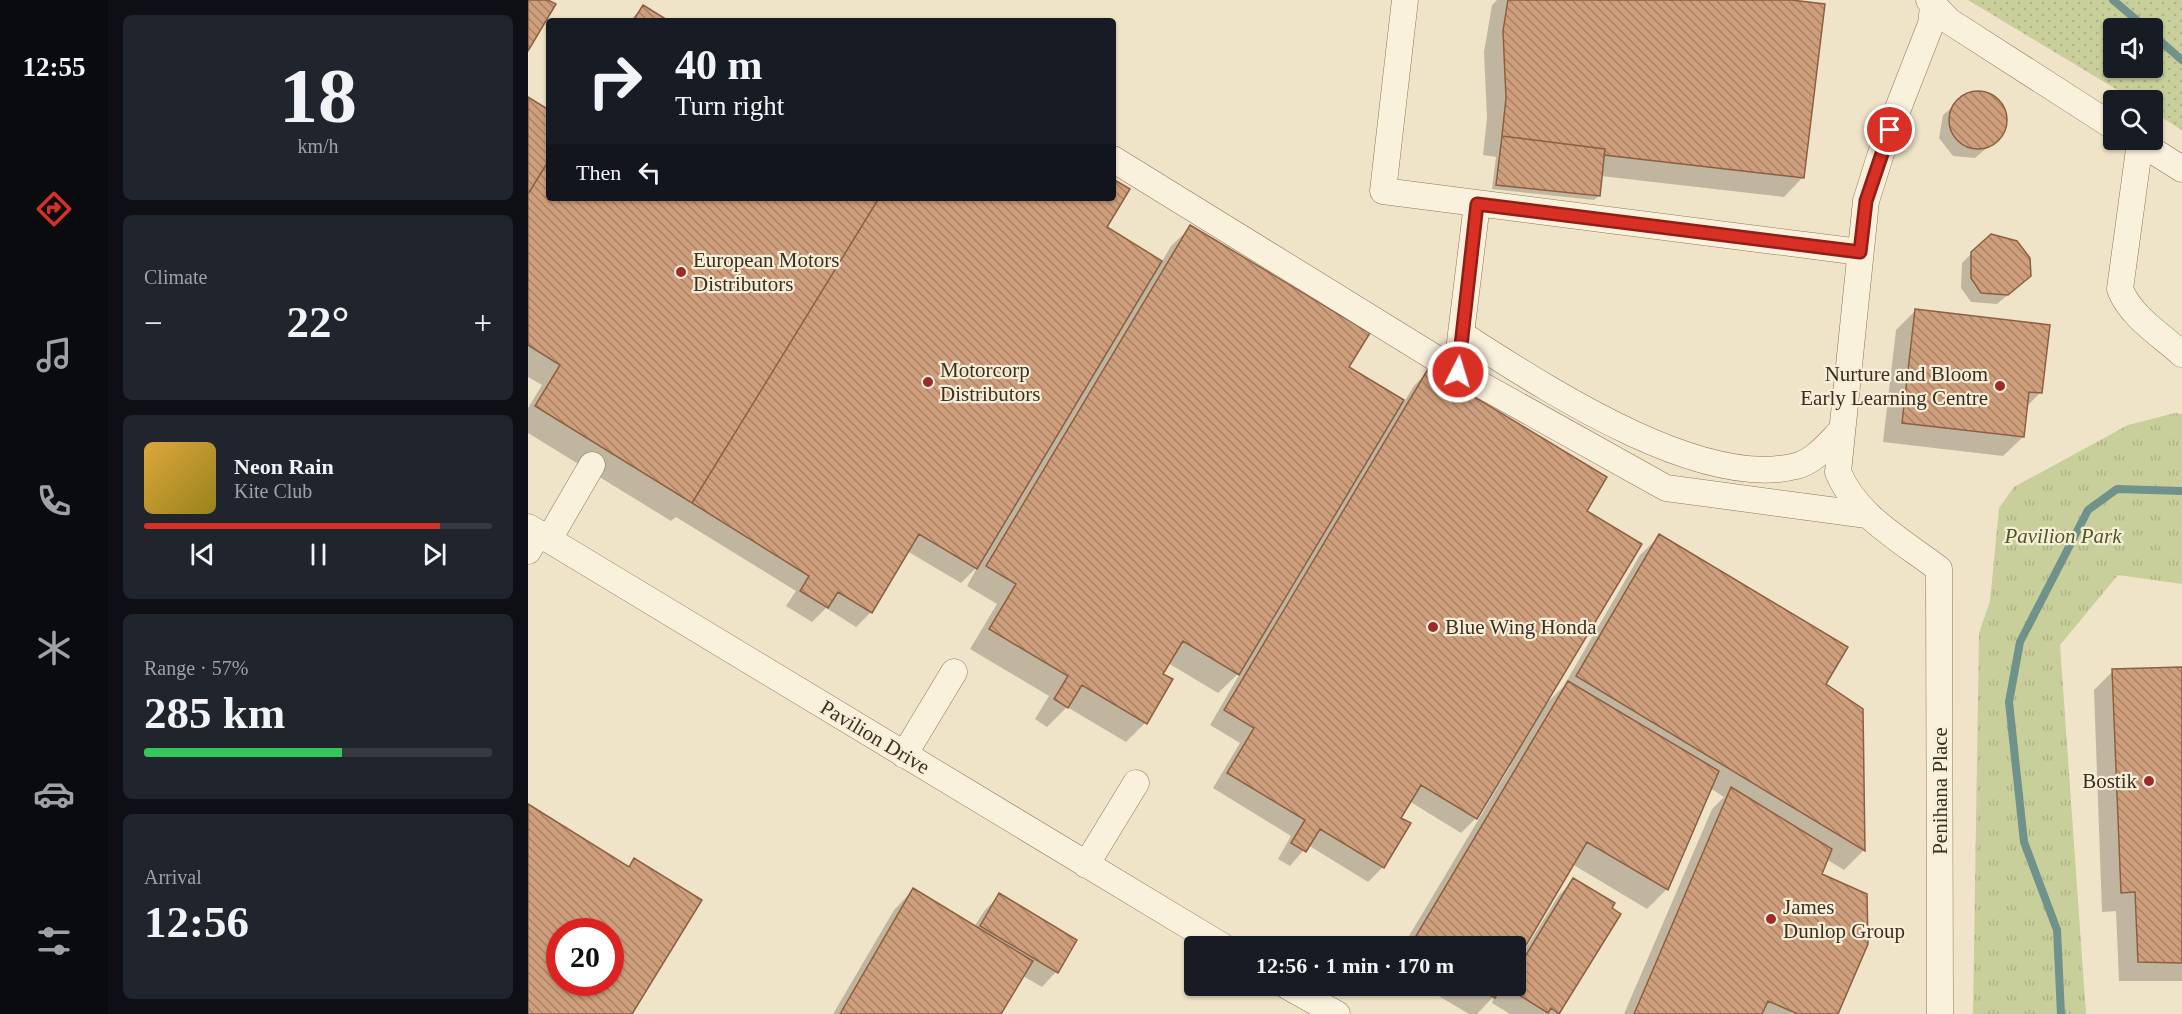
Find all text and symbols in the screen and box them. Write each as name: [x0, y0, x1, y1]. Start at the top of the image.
map controls: [2103, 18, 2163, 150]
button: sound: [2103, 18, 2163, 78]
icon: right: [576, 42, 654, 120]
text: 40 m: [675, 42, 763, 88]
text: 12:55: [23, 52, 86, 82]
text: 18: [279, 52, 357, 139]
button: search: [2103, 90, 2163, 150]
text: Turn right: [675, 91, 784, 121]
pin: [1864, 104, 1915, 155]
icon: arrive: [1873, 113, 1906, 146]
text: km/h: [297, 135, 339, 157]
icon: left: [633, 156, 666, 189]
text: Then: [576, 160, 621, 185]
icon: directions: [33, 188, 75, 230]
place label: European Motors Distributors: [693, 248, 839, 296]
marker: European Motors Distributors: [674, 265, 688, 279]
text: Climate: [144, 266, 207, 288]
text: 22°: [287, 297, 350, 347]
text: −: [144, 305, 163, 341]
text: +: [473, 305, 492, 341]
icon: music: [33, 334, 75, 376]
position arrow: [1426, 340, 1490, 404]
place label: Motorcorp Distributors: [940, 358, 1040, 406]
place label: Nurture and Bloom Early Learning Centre: [1800, 362, 1988, 410]
marker: Motorcorp Distributors: [921, 375, 935, 389]
marker: Nurture and Bloom Early Learning Centre: [1993, 379, 2007, 393]
text: Neon Rain: [234, 454, 334, 479]
icon: phone: [33, 480, 75, 522]
text: Kite Club: [234, 480, 312, 502]
park label: Pavilion Park: [2003, 524, 2122, 548]
icon: previous: [186, 538, 219, 571]
icon: pause: [302, 538, 335, 571]
icon: next: [418, 538, 451, 571]
place label: Blue Wing Honda: [1445, 615, 1597, 639]
marker: Blue Wing Honda: [1426, 620, 1440, 634]
icon: climate: [33, 627, 75, 669]
text: Range · 57%: [144, 657, 248, 679]
text: 285 km: [144, 688, 285, 738]
street label: Pavilion Drive: [816, 695, 934, 779]
street label: Penihana Place: [1928, 727, 1952, 855]
place label: Bostik: [2082, 769, 2137, 793]
icon: car: [33, 773, 75, 815]
marker: Bostik: [2142, 774, 2156, 788]
text: Arrival: [144, 866, 202, 888]
place label: James Dunlop Group: [1783, 895, 1905, 943]
text: 12:56: [144, 897, 249, 947]
marker: James Dunlop Group: [1764, 912, 1778, 926]
speed limit sign: 20: [546, 918, 624, 996]
icon: filters: [33, 920, 75, 962]
text: 12:56 · 1 min · 170 m: [1256, 953, 1454, 978]

